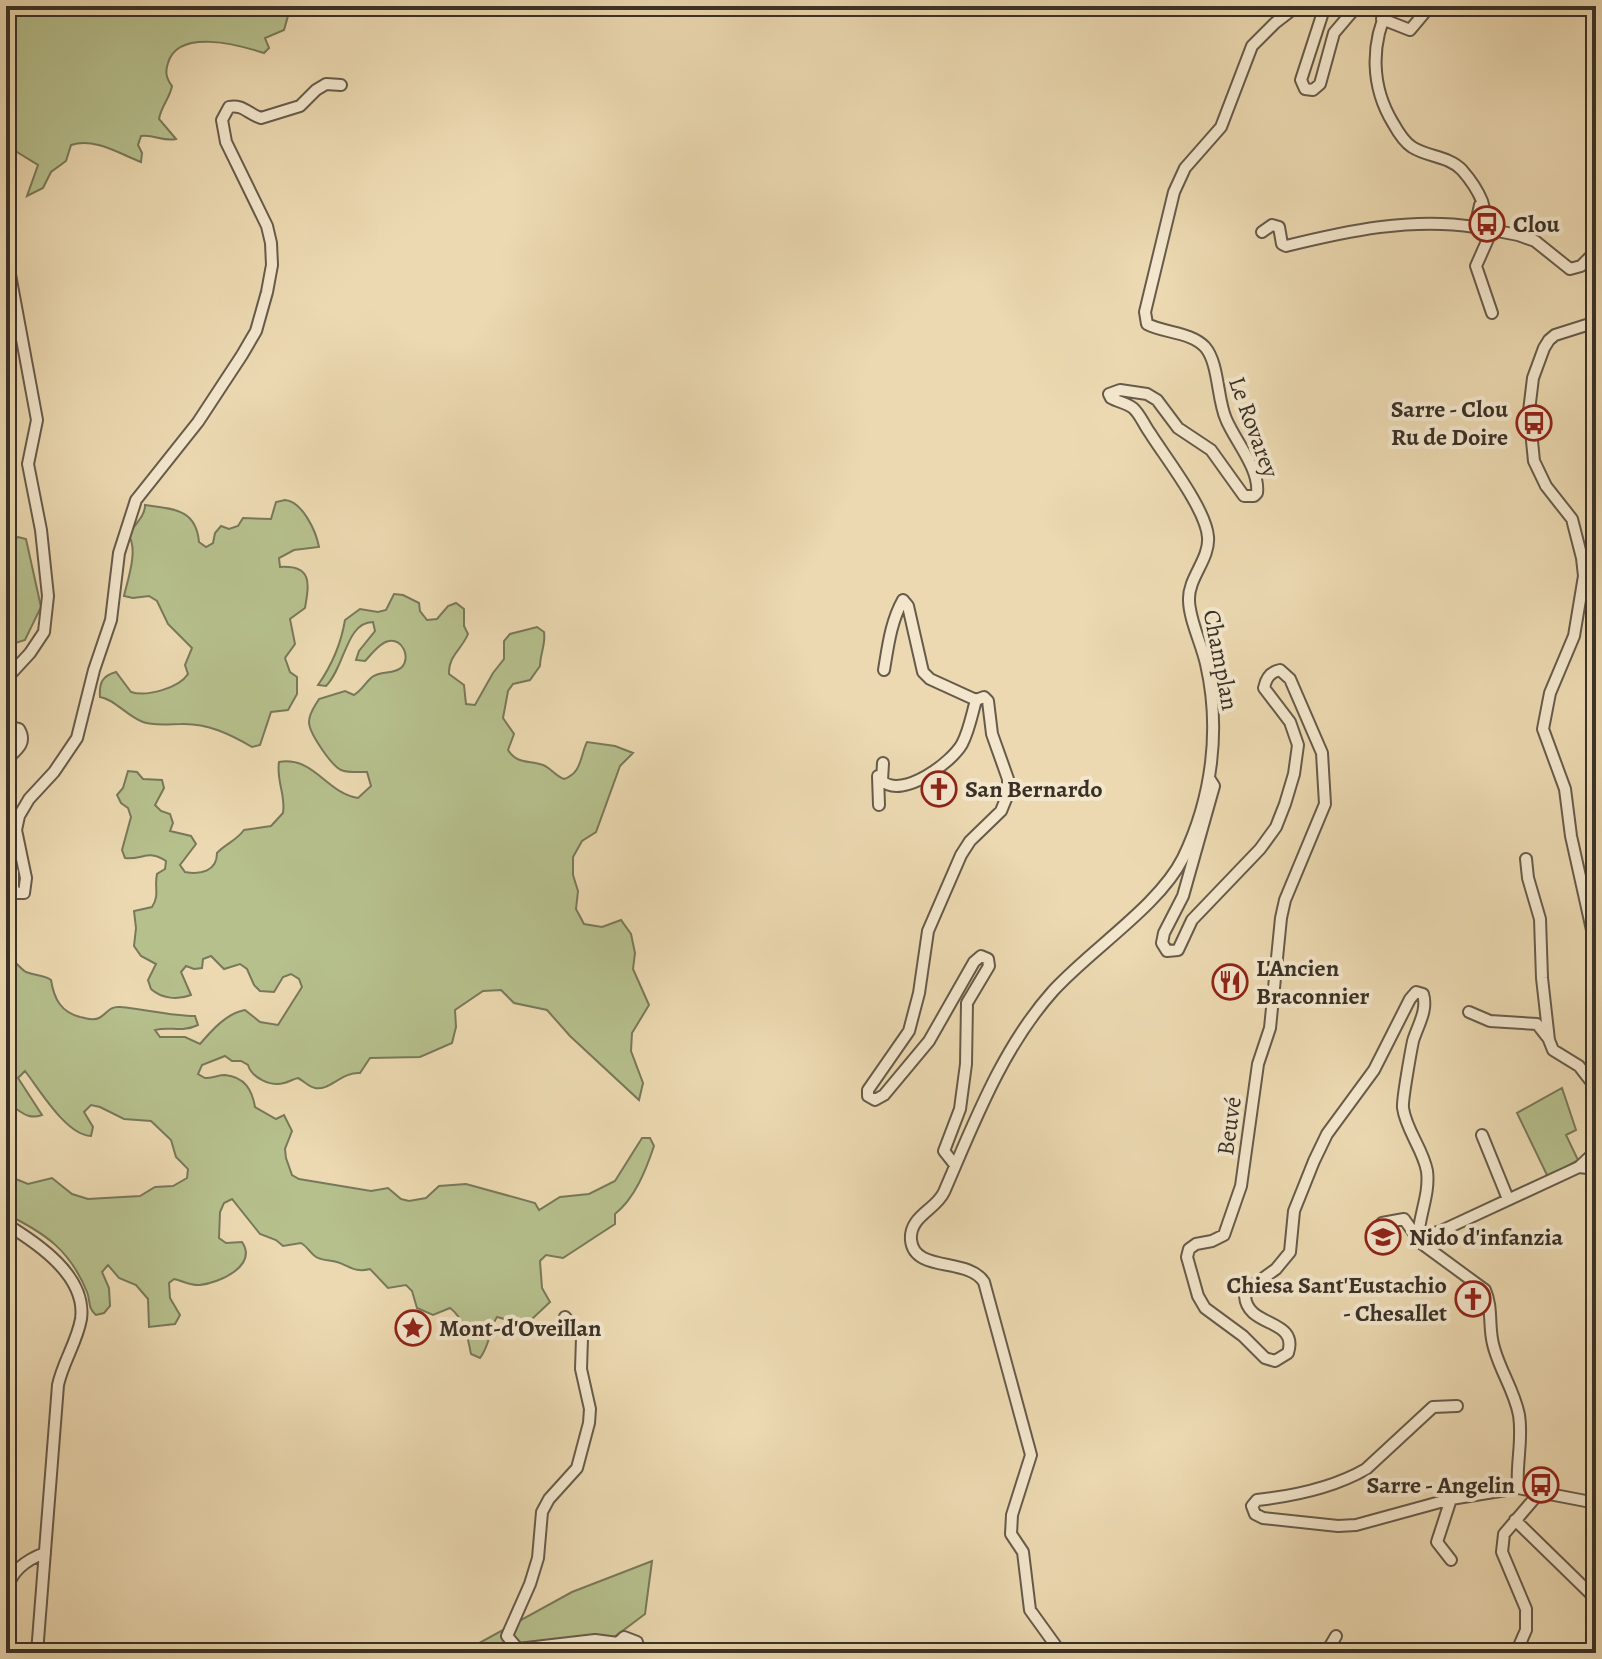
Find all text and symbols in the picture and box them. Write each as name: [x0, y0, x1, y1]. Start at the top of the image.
bus stop icon: Clou: [1468, 205, 1506, 243]
place label: Clou: [1513, 208, 1561, 240]
street label: Le Rovarey: [1221, 372, 1287, 482]
place label: Sarre - Clou Ru de Doire: [1391, 393, 1509, 453]
bus stop icon: Sarre - Clou Ru de Doire: [1515, 404, 1553, 442]
street label: Champlan: [1196, 607, 1246, 713]
church icon: San Bernardo: [920, 770, 958, 808]
place label: San Bernardo: [965, 773, 1103, 805]
place label: L'Ancien Braconnier: [1256, 952, 1370, 1012]
restaurant icon: L'Ancien Braconnier: [1211, 963, 1249, 1001]
street label: Beuvé: [1209, 1095, 1249, 1157]
school or university icon: Nido d'infanzia: [1364, 1218, 1402, 1256]
place label: Nido d'infanzia: [1409, 1221, 1564, 1253]
place label: Chiesa Sant'Eustachio - Chesallet: [1227, 1269, 1447, 1329]
church icon: Chiesa Sant'Eustachio - Chesallet: [1454, 1280, 1492, 1318]
place icon: Mont-d'Oveillan: [394, 1309, 432, 1347]
place label: Mont-d'Oveillan: [439, 1312, 602, 1344]
bus stop icon: Sarre - Angelin: [1522, 1466, 1560, 1504]
place label: Sarre - Angelin: [1366, 1469, 1516, 1501]

